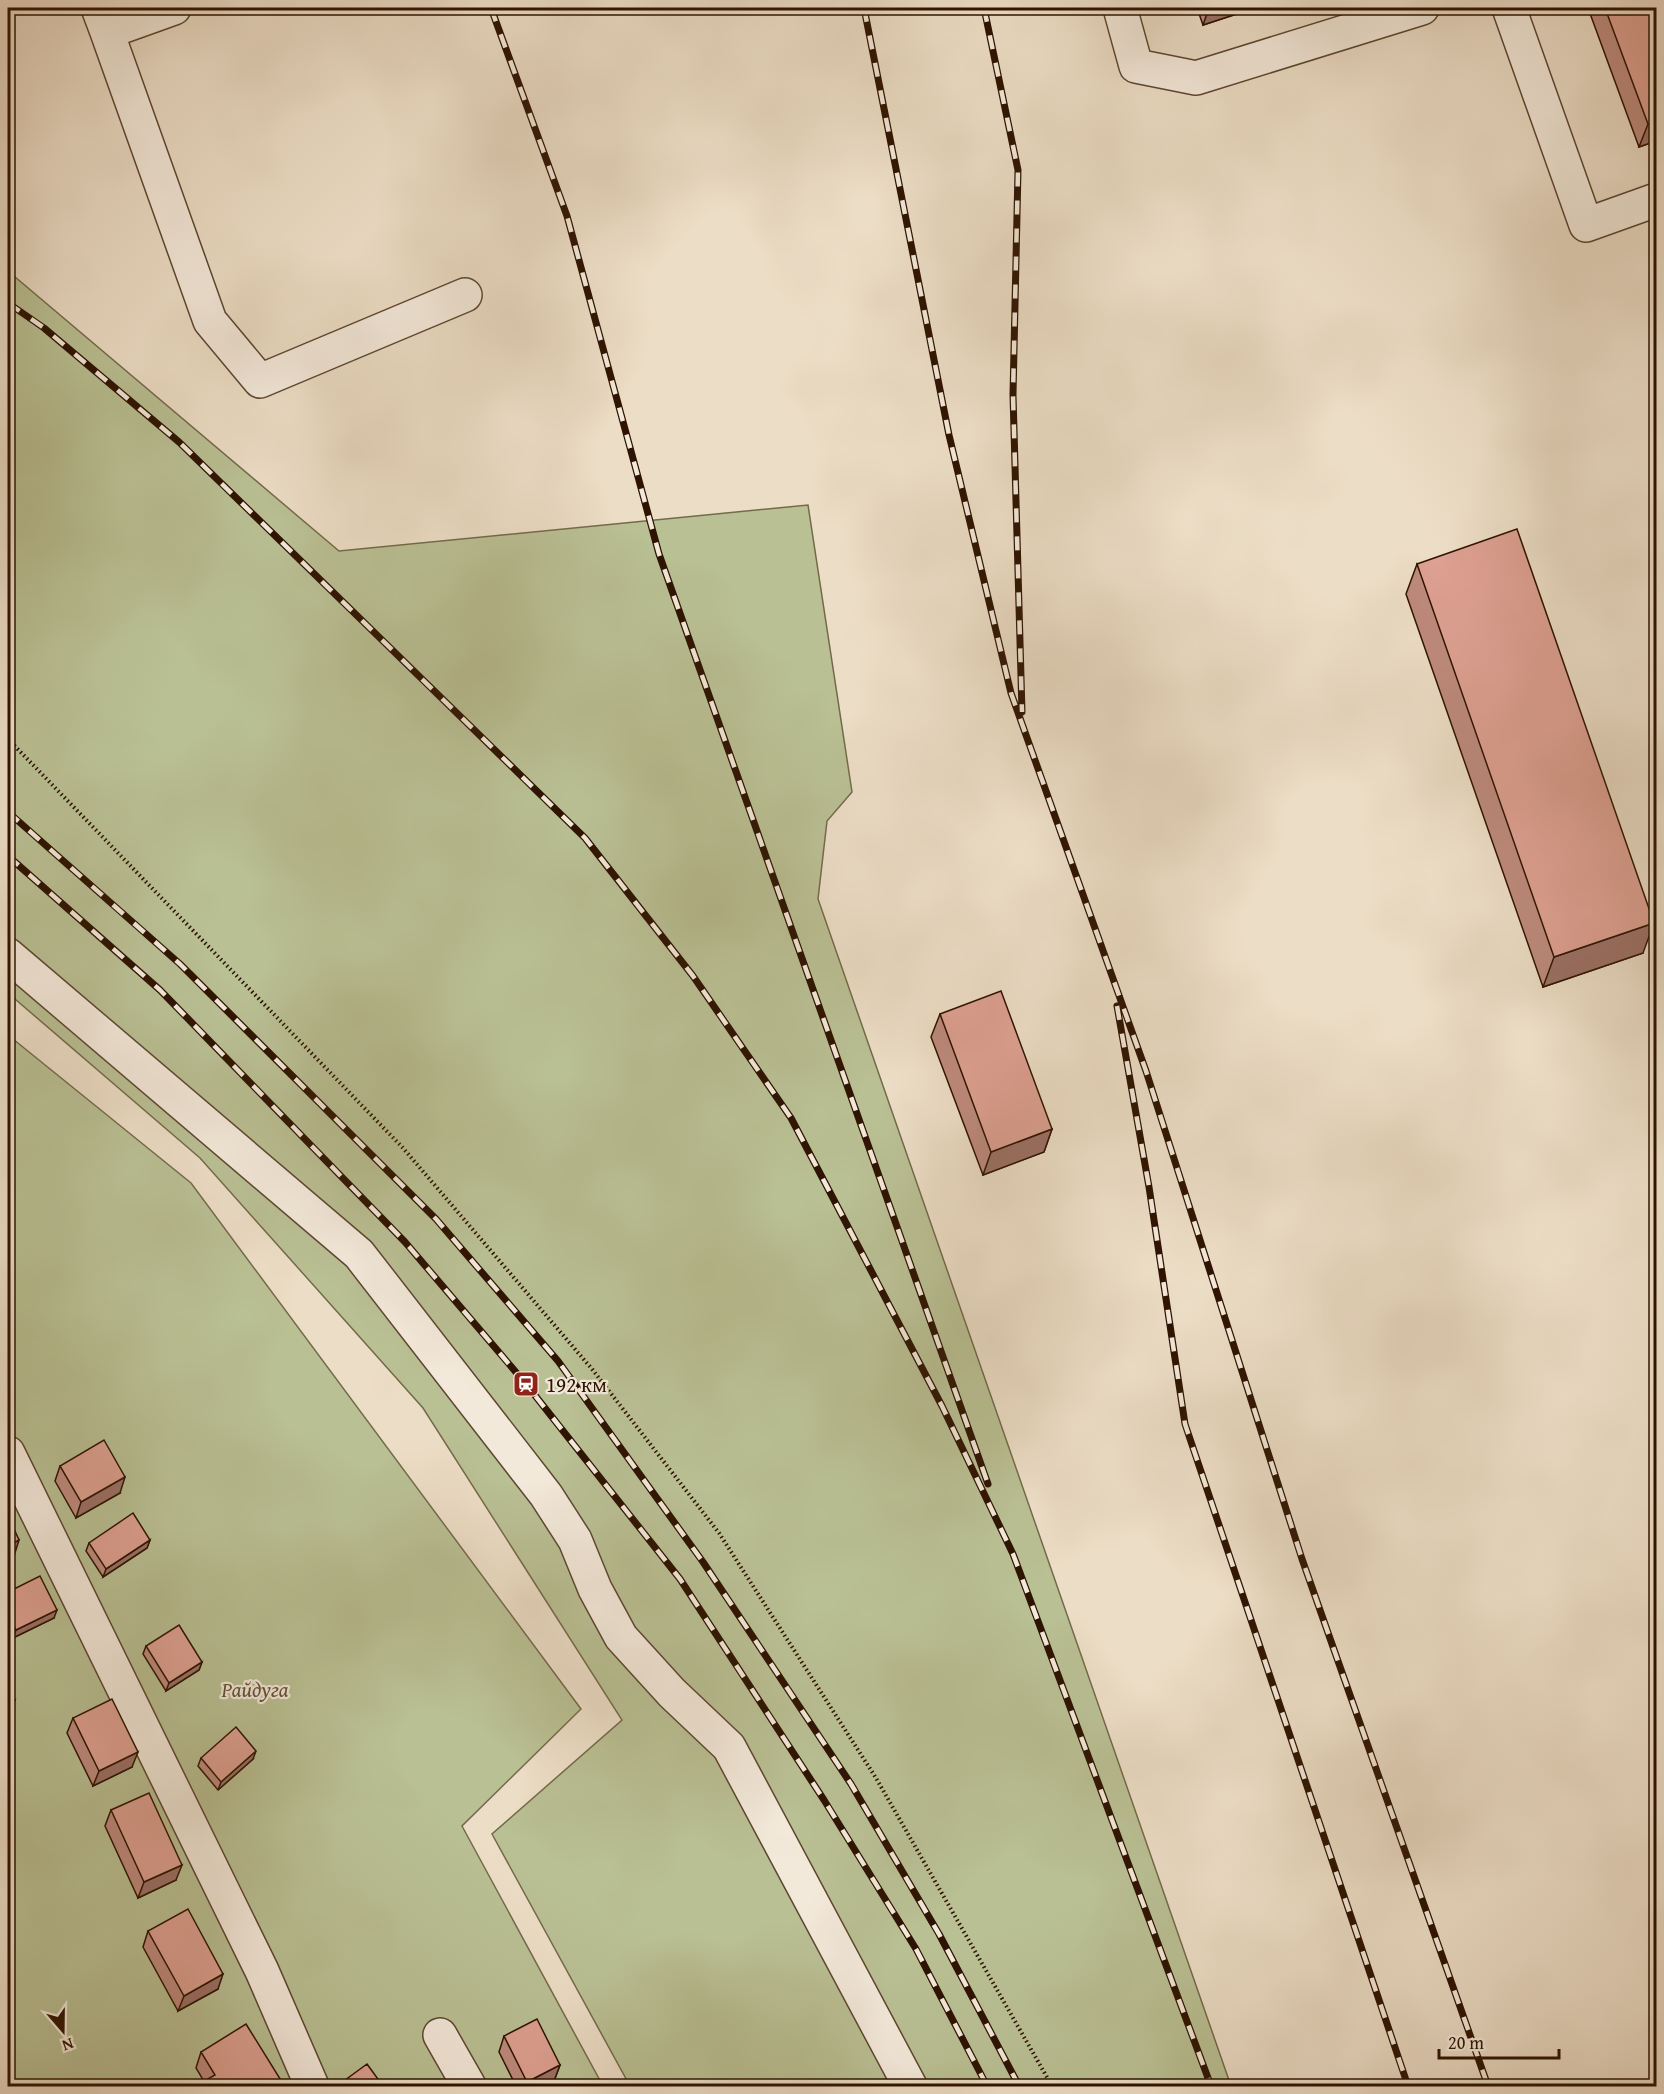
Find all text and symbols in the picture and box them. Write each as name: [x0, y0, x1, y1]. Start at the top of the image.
station icon: 192 км: [511, 1369, 541, 1399]
place label: 192 км: [546, 1369, 607, 1400]
park label: Райдуга: [221, 1674, 289, 1705]
north arrow: [33, 2001, 93, 2061]
scale bar: [1439, 2022, 1559, 2060]
text: 20 m: [1448, 2029, 1484, 2056]
text: N: [59, 2032, 77, 2058]

